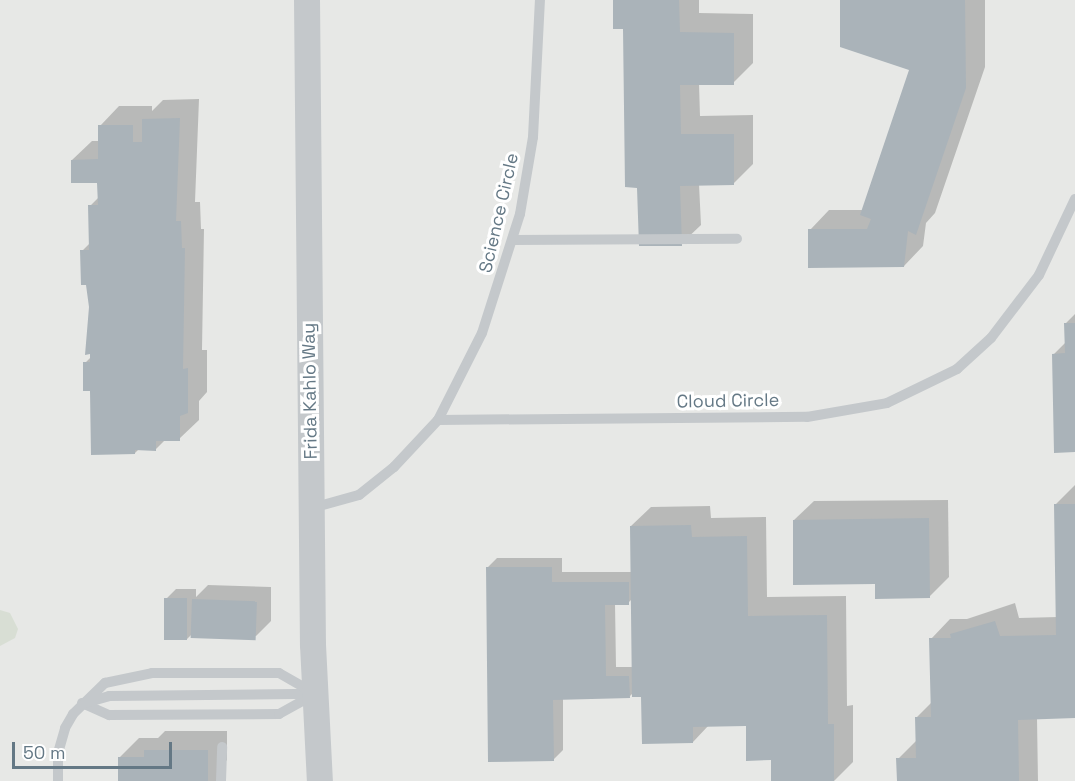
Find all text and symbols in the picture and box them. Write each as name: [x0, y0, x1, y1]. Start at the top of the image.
street label: Science Circle: [475, 151, 523, 275]
street label: Frida Kahlo Way: [298, 322, 322, 460]
street label: Cloud Circle: [677, 389, 779, 413]
scale bar: [15, 730, 176, 768]
text: 50 m: [23, 741, 65, 764]

